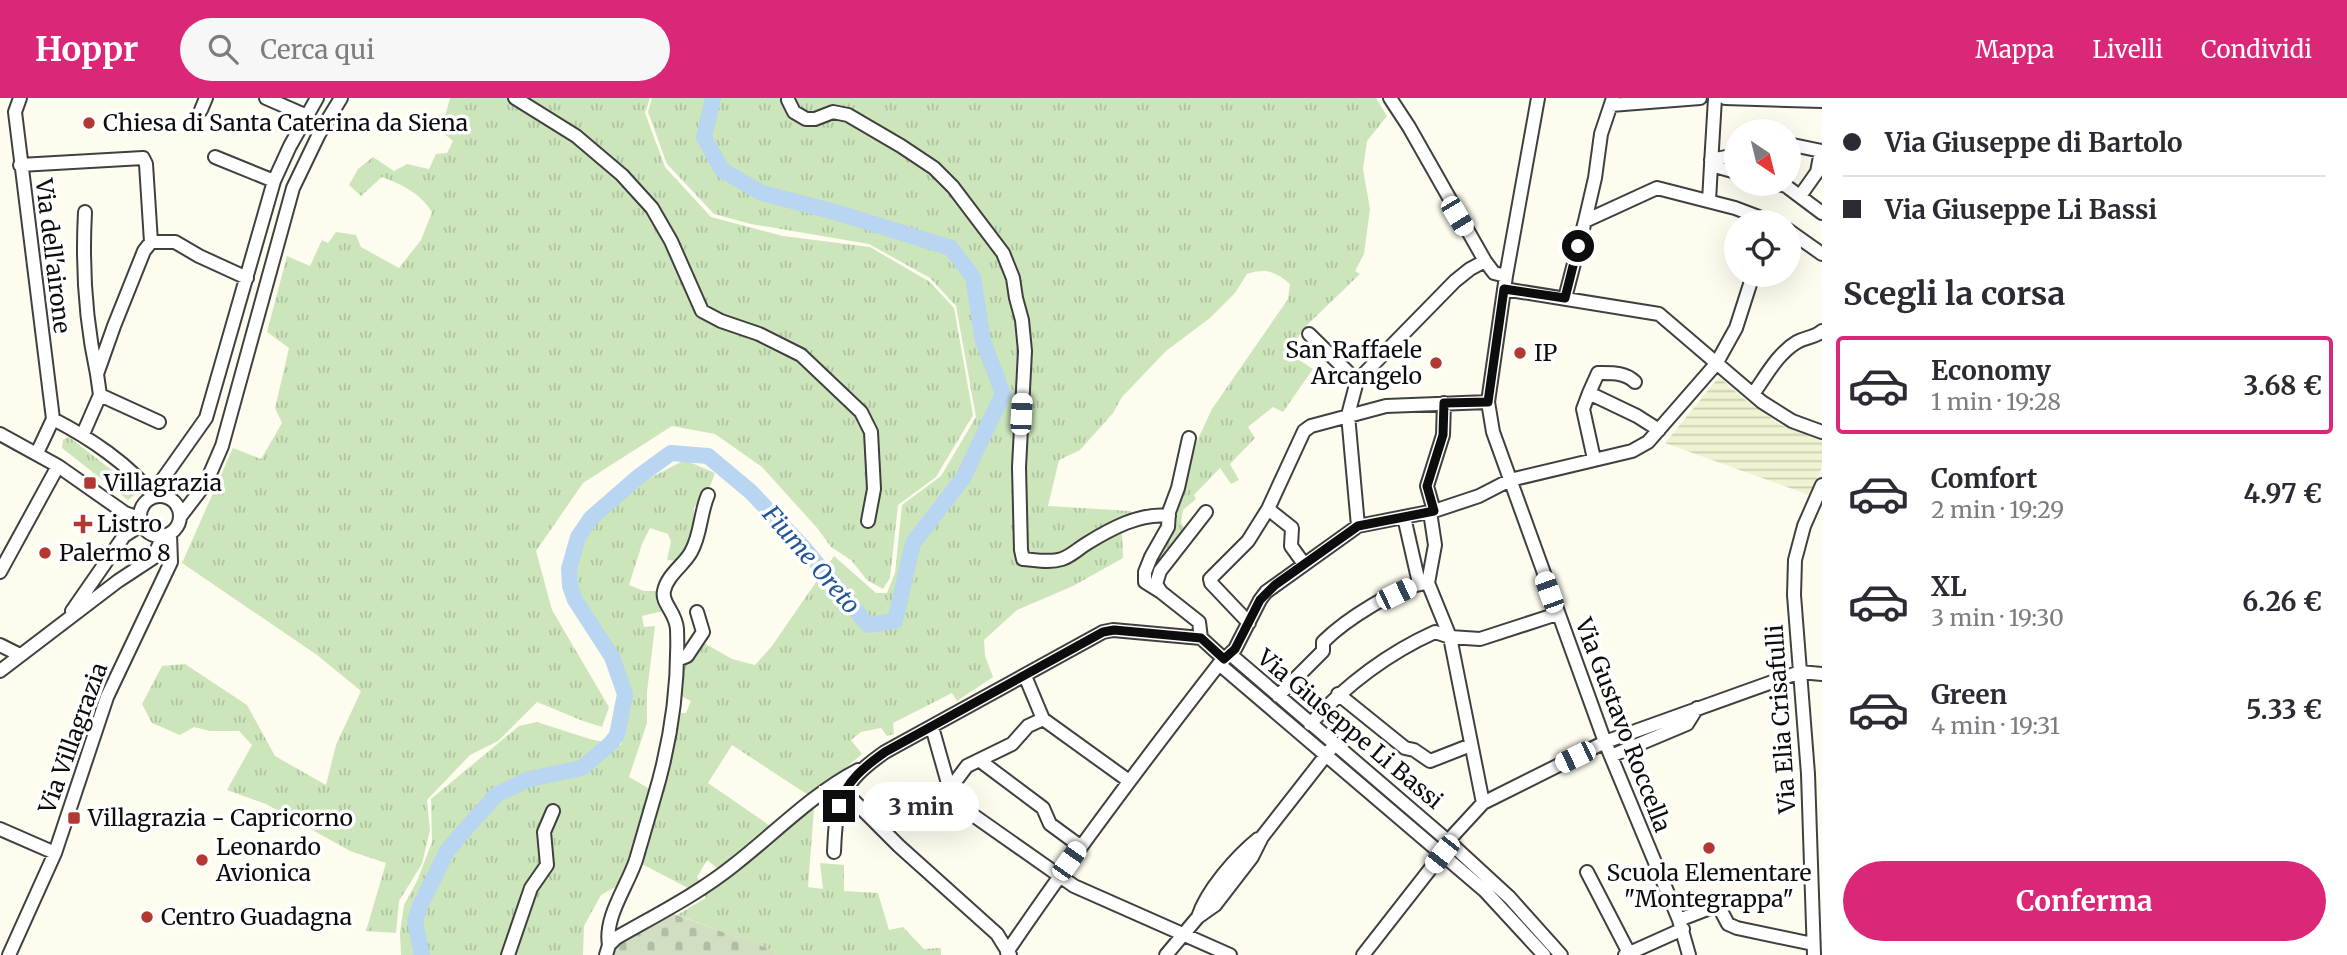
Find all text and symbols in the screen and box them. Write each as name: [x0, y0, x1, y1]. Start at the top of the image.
search box: [180, 18, 670, 81]
text: Hoppr: [35, 29, 138, 70]
icon: search: [204, 30, 242, 68]
text: Cerca qui: [260, 33, 375, 66]
text: Mappa: [1975, 34, 2054, 65]
text: Livelli: [2092, 34, 2163, 65]
text: Condividi: [2201, 34, 2312, 65]
place label: Chiesa di Santa Caterina da Siena: [103, 108, 468, 137]
marker: Chiesa di Santa Caterina da Siena: [81, 115, 97, 131]
north arrow: [1724, 119, 1801, 196]
map controls: [1724, 119, 1801, 287]
text: Via Giuseppe di Bartolo: [1885, 126, 2183, 159]
street label: Via dell'airone: [30, 176, 77, 335]
car: [1438, 193, 1477, 239]
text: Via Giuseppe Li Bassi: [1885, 193, 2157, 226]
button: locate: [1724, 210, 1801, 287]
route start: [1562, 230, 1594, 262]
text: Scegli la corsa: [1843, 274, 2065, 314]
place label: San Raffaele Arcangelo: [1285, 335, 1422, 390]
place label: IP: [1534, 338, 1558, 367]
marker: IP: [1512, 345, 1528, 361]
icon: car: [1847, 354, 1910, 417]
text: Economy: [1931, 354, 2051, 387]
marker: San Raffaele Arcangelo: [1428, 355, 1444, 371]
text: 3.68 €: [2243, 369, 2322, 402]
text: 1 min · 19:28: [1931, 387, 2061, 416]
car: [1010, 392, 1033, 436]
icon: car: [1847, 462, 1910, 525]
text: Comfort: [1931, 462, 2037, 495]
place label: Villagrazia: [103, 468, 222, 497]
marker: Villagrazia: [82, 475, 98, 491]
text: 4.97 €: [2243, 477, 2322, 510]
text: 2 min · 19:29: [1931, 495, 2064, 524]
water label: Fiume Oreto: [755, 498, 867, 620]
place label: Listro: [97, 509, 162, 538]
marker: Listro: [75, 516, 91, 532]
place label: Palermo 8: [59, 538, 171, 567]
marker: Palermo 8: [37, 545, 53, 561]
car: [1532, 569, 1567, 615]
icon: car: [1847, 570, 1910, 633]
text: XL: [1931, 570, 1967, 603]
car: [1373, 575, 1420, 613]
text: 6.26 €: [2242, 585, 2322, 618]
text: 3 min · 19:30: [1931, 603, 2064, 632]
street label: Via Gustavo Roccella: [1569, 613, 1678, 836]
street label: Via Elia Crisafulli: [1759, 624, 1802, 815]
street label: Via Giuseppe Li Bassi: [1251, 642, 1449, 815]
street label: Via Villagrazia: [31, 658, 113, 818]
icon: car: [1847, 678, 1910, 741]
text: Green: [1931, 678, 2007, 711]
text: 5.33 €: [2246, 693, 2322, 726]
text: 4 min · 19:31: [1931, 711, 2060, 740]
car: [1552, 738, 1599, 776]
callout: 3 min: [864, 782, 979, 830]
route end: [823, 790, 855, 822]
text: 3 min: [888, 792, 954, 821]
place label: Villagrazia - Capricorno: [87, 803, 353, 832]
marker: Villagrazia - Capricorno: [66, 810, 82, 826]
car: [1421, 831, 1464, 877]
place label: Leonardo Avionica: [215, 832, 321, 887]
car: [1049, 838, 1090, 884]
marker: Scuola Elementare "Montegrappa": [1701, 840, 1717, 856]
marker: Leonardo Avionica: [194, 852, 210, 868]
place label: Scuola Elementare "Montegrappa": [1607, 858, 1811, 913]
button: Conferma: [1843, 861, 2326, 941]
place label: Centro Guadagna: [161, 902, 352, 931]
marker: Centro Guadagna: [139, 909, 155, 925]

